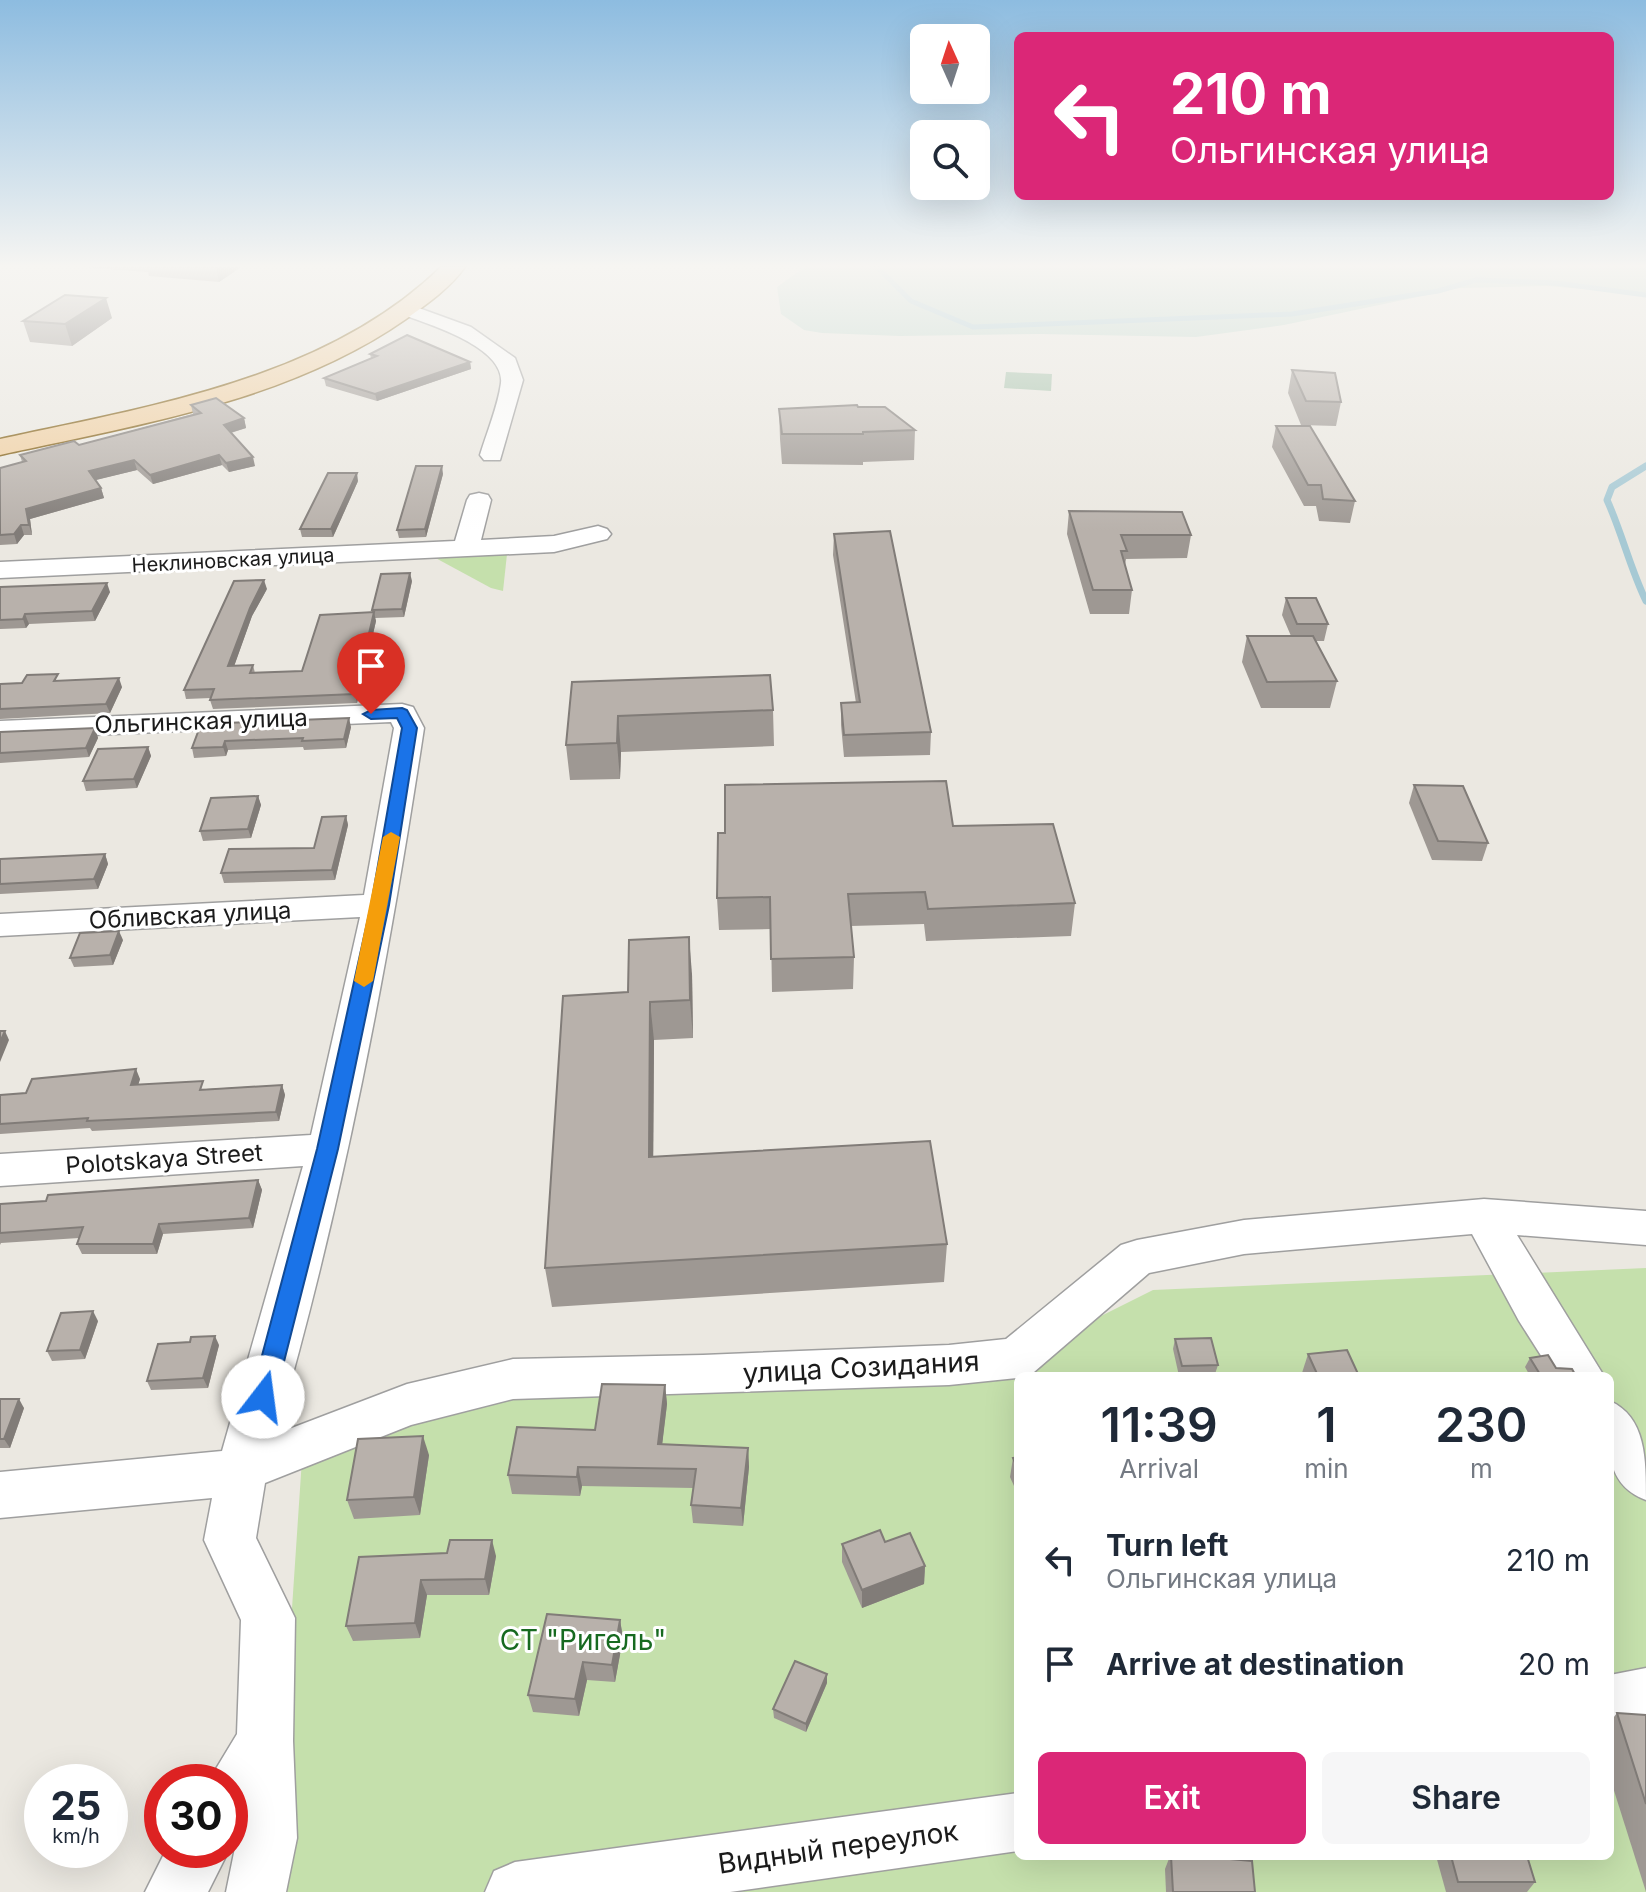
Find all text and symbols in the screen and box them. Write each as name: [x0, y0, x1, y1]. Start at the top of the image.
north arrow: [910, 24, 990, 104]
map controls: [910, 24, 990, 200]
text: 210 m: [1170, 60, 1332, 128]
icon: left: [1038, 64, 1142, 168]
button: search: [910, 120, 990, 200]
text: Ольгинская улица: [1170, 128, 1490, 172]
street label: Неклиновская улица: [131, 543, 335, 577]
pin: [337, 632, 405, 714]
icon: arrive: [349, 644, 393, 688]
street label: Ольгинская улица: [94, 703, 308, 739]
street label: Обливская улица: [88, 895, 292, 935]
street label: Polotskaya Street: [64, 1138, 264, 1180]
street label: улица Созидания: [742, 1344, 980, 1390]
position arrow: [221, 1355, 305, 1439]
text: 11:39: [1101, 1395, 1218, 1454]
text: 1: [1316, 1395, 1337, 1454]
text: 230: [1435, 1395, 1527, 1454]
text: Arrival: [1119, 1453, 1199, 1484]
text: min: [1304, 1453, 1349, 1484]
text: m: [1470, 1453, 1493, 1484]
text: Turn left: [1106, 1527, 1228, 1563]
icon: left: [1038, 1538, 1082, 1582]
text: 210 m: [1506, 1542, 1590, 1578]
text: Ольгинская улица: [1106, 1563, 1337, 1594]
park label: СТ "Ригель": [500, 1623, 666, 1657]
icon: arrive: [1038, 1642, 1082, 1686]
text: Arrive at destination: [1106, 1646, 1404, 1682]
text: 20 m: [1518, 1646, 1590, 1682]
button: Exit: [1038, 1752, 1306, 1844]
button: Share: [1322, 1752, 1590, 1844]
speed limit sign: 30: [144, 1764, 248, 1868]
text: 25: [51, 1781, 101, 1830]
street label: Видный переулок: [716, 1813, 960, 1881]
text: km/h: [52, 1824, 100, 1848]

